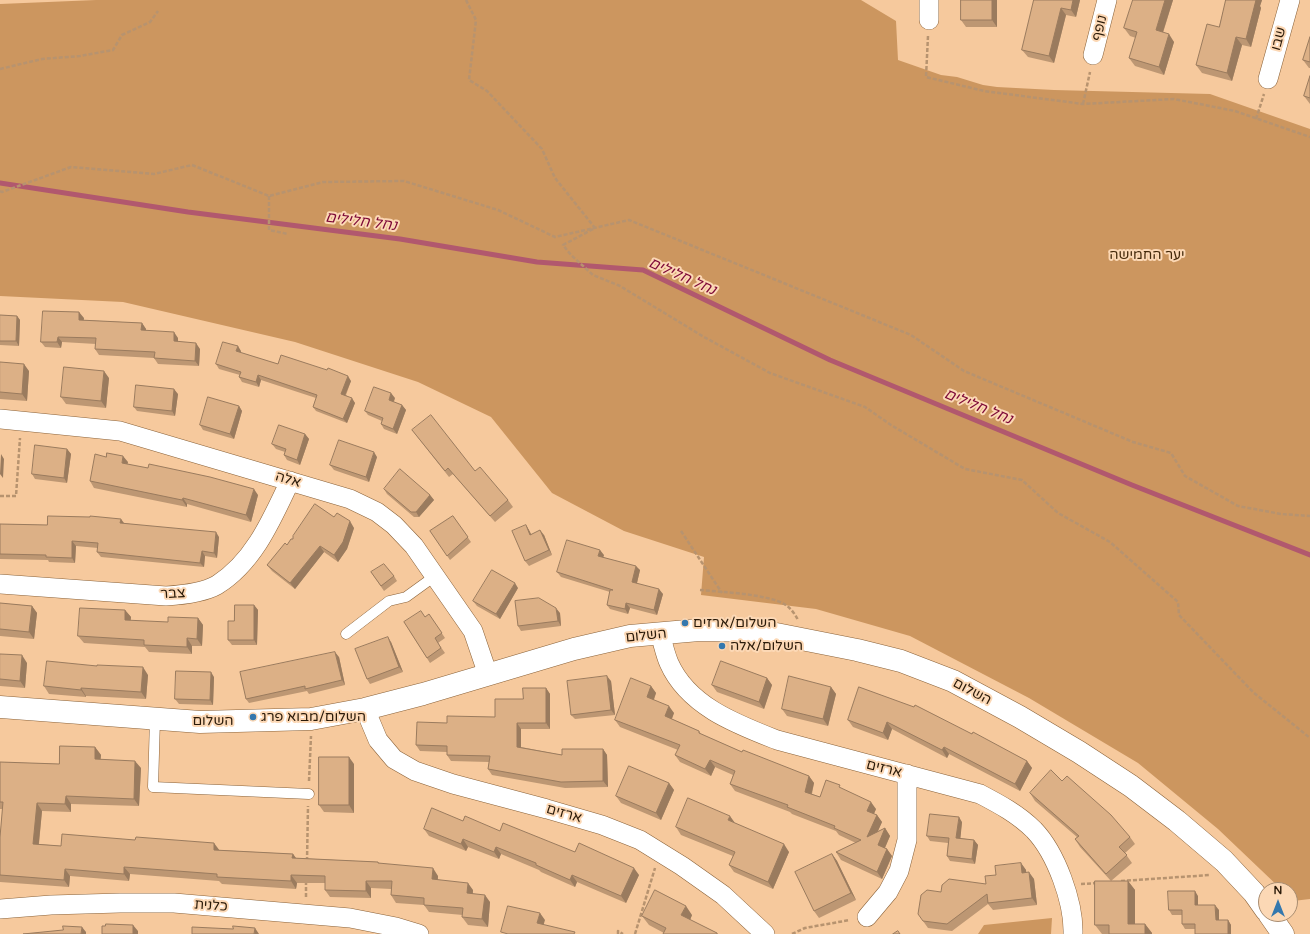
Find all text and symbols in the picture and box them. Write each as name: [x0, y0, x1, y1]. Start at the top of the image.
street label: נופף: [1089, 13, 1111, 43]
street label: שבו: [1268, 25, 1290, 53]
water label: נחל חלילים: [324, 209, 398, 235]
park label: יער החמישה: [1109, 247, 1185, 263]
water label: נחל חלילים: [645, 254, 719, 300]
water label: נחל חלילים: [941, 385, 1015, 429]
street label: אלה: [273, 468, 303, 492]
street label: צבר: [160, 585, 186, 603]
place label: השלום/ארזים: [693, 615, 776, 631]
marker: השלום/ארזים: [680, 618, 690, 628]
street label: השלום: [625, 625, 667, 647]
place label: השלום/אלה: [730, 638, 803, 654]
marker: השלום/אלה: [717, 641, 727, 651]
street label: השלום: [950, 675, 994, 709]
place label: השלום/מבוא פרג: [261, 709, 366, 725]
marker: השלום/מבוא פרג: [248, 712, 258, 722]
street label: השלום: [192, 713, 234, 729]
street label: ארזים: [864, 756, 904, 782]
street label: ארזים: [544, 801, 584, 827]
north arrow: [1258, 882, 1298, 922]
text: N: [1274, 884, 1282, 897]
street label: כלנית: [194, 896, 228, 916]

